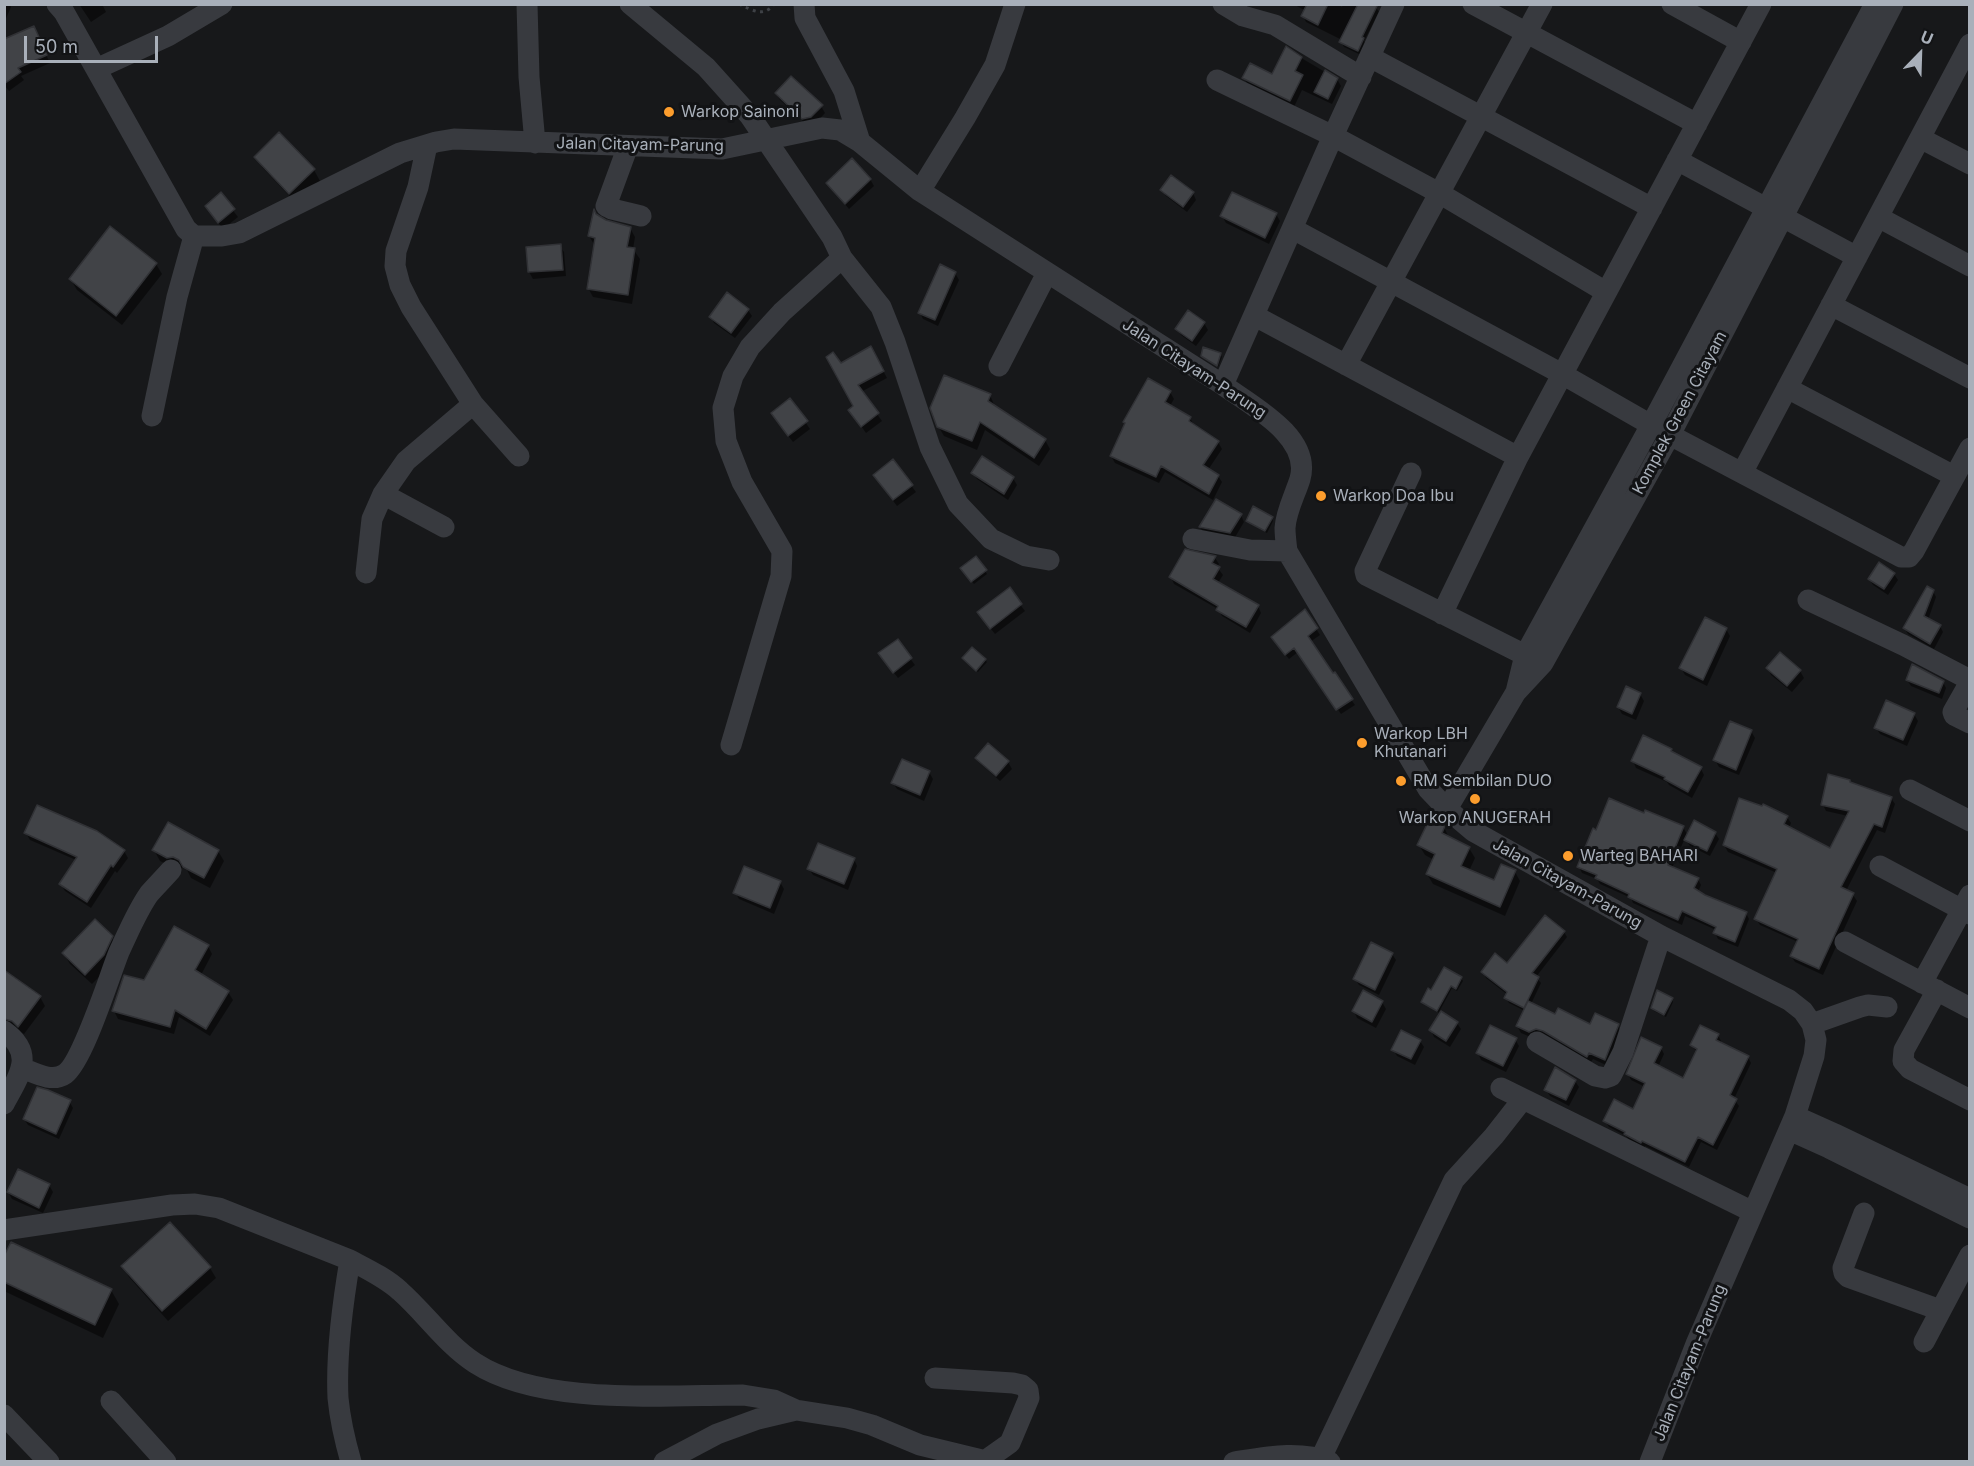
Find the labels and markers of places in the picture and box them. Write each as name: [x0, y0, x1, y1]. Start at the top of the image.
place label: Warkop Sainoni: [681, 102, 799, 122]
marker: Warkop Sainoni: [662, 105, 676, 119]
place label: Warkop Doa Ibu: [1333, 486, 1454, 506]
marker: Warkop Doa Ibu: [1314, 489, 1328, 503]
place label: Warkop LBH Khutanari: [1374, 724, 1468, 762]
marker: Warkop LBH Khutanari: [1355, 736, 1369, 750]
place label: RM Sembilan DUO: [1413, 771, 1552, 791]
marker: RM Sembilan DUO: [1394, 774, 1408, 788]
marker: Warkop ANUGERAH: [1468, 792, 1482, 806]
place label: Warkop ANUGERAH: [1399, 808, 1551, 828]
place label: Warteg BAHARI: [1580, 846, 1698, 866]
marker: Warteg BAHARI: [1561, 849, 1575, 863]

